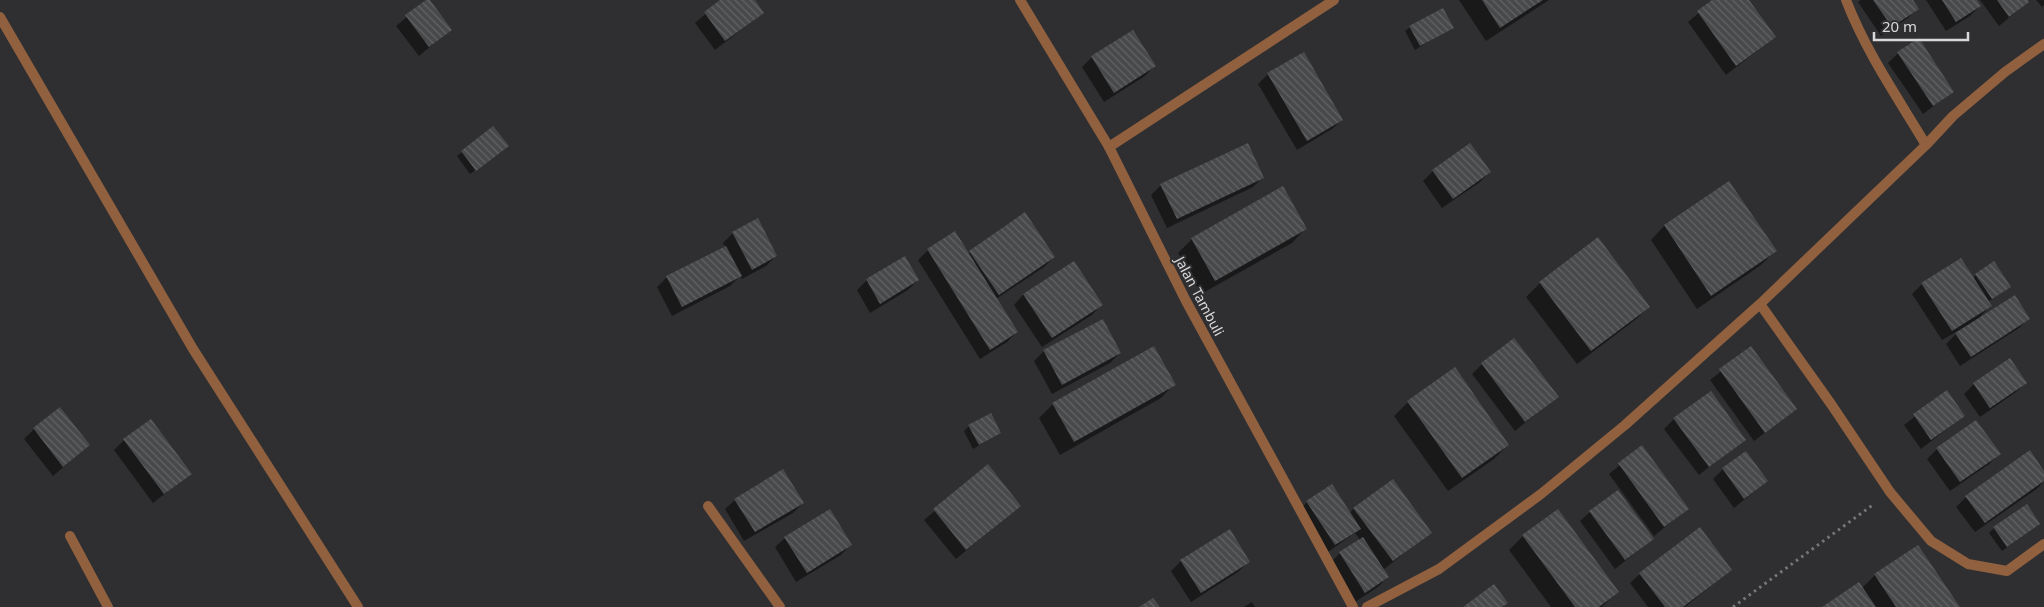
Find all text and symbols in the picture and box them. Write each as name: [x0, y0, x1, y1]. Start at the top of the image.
scale bar: [1874, 10, 1968, 42]
text: 20 m: [1882, 16, 1917, 36]
street label: Jalan Tambuli: [1170, 251, 1229, 339]

